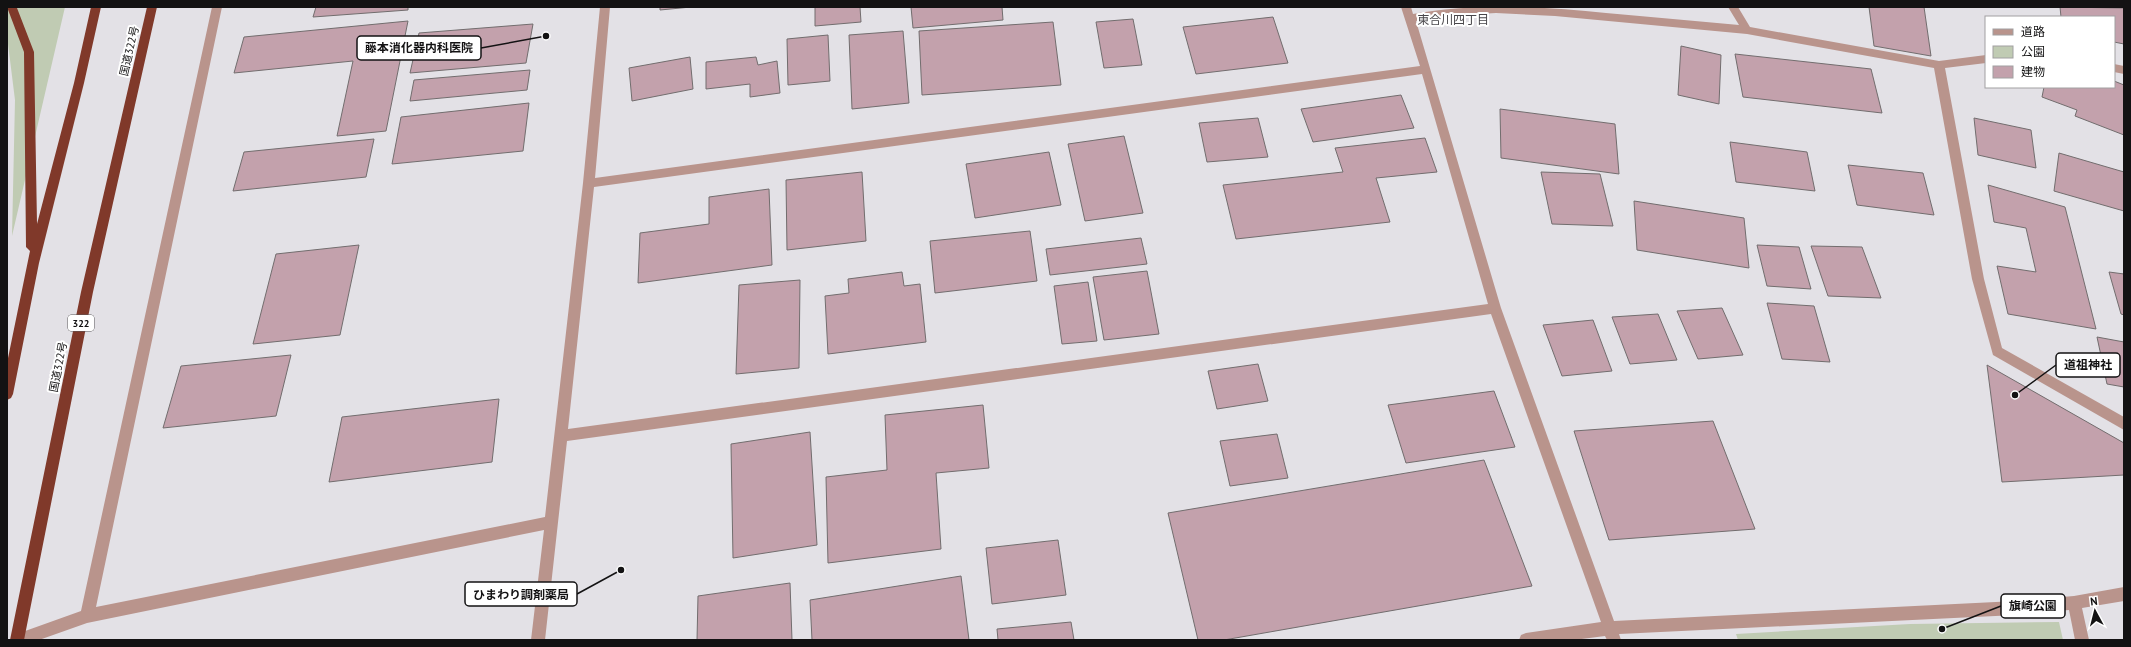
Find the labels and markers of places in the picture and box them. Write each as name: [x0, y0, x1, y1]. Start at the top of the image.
callout: 藤本消化器内科医院: [357, 36, 481, 60]
callout: 道祖神社: [2056, 353, 2120, 377]
callout: ひまわり調剤薬局: [465, 582, 577, 606]
callout: 旗崎公園: [2001, 594, 2065, 618]

